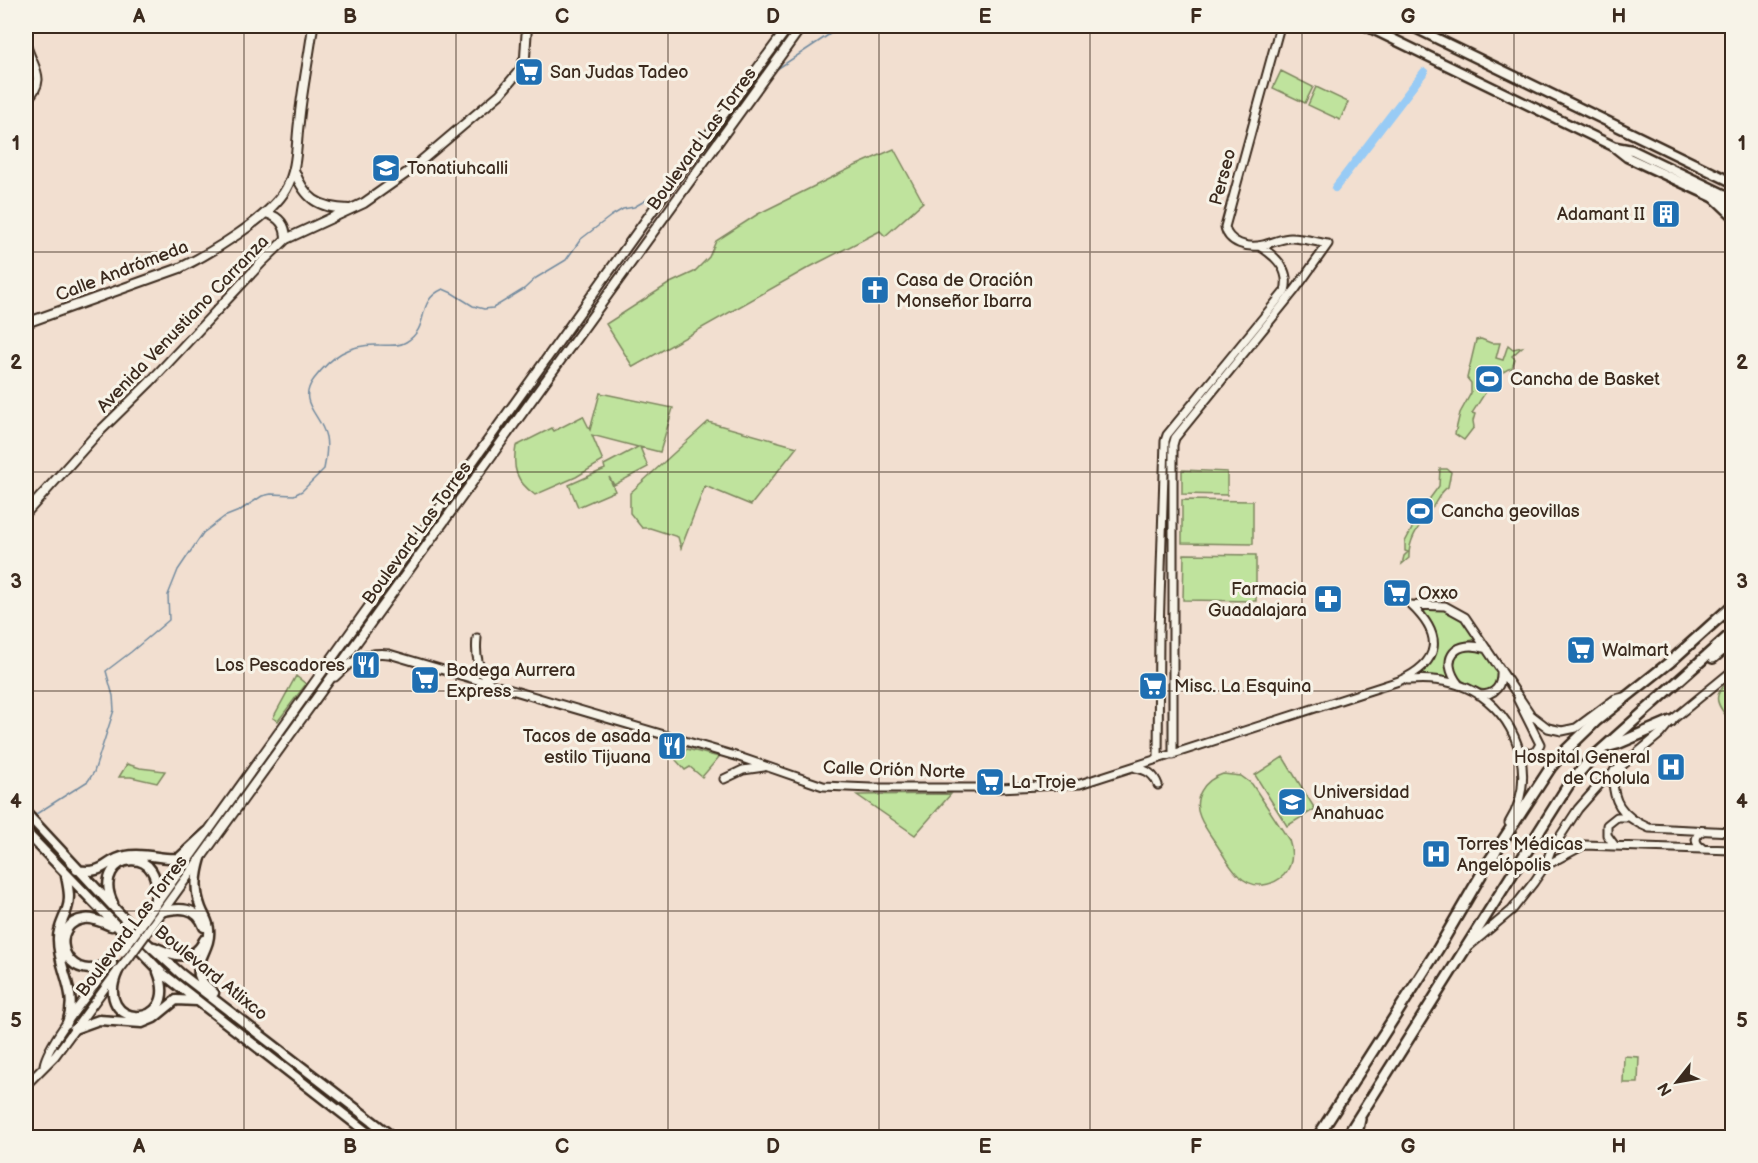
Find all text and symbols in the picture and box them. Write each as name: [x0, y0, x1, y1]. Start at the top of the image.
text: A: [132, 5, 146, 29]
text: B: [343, 5, 357, 29]
text: C: [555, 5, 569, 29]
text: D: [766, 5, 780, 29]
text: E: [979, 5, 992, 29]
text: F: [1190, 5, 1202, 29]
text: G: [1401, 5, 1416, 29]
text: H: [1612, 5, 1626, 29]
supermarket icon: San Judas Tadeo: [513, 56, 545, 88]
place label: San Judas Tadeo: [550, 62, 689, 83]
street label: Boulevard Las Torres: [643, 63, 761, 215]
text: 1: [12, 132, 20, 156]
text: 1: [1738, 132, 1746, 156]
street label: Perseo: [1205, 146, 1241, 208]
school or university icon: Tonatiuhcalli: [370, 152, 402, 184]
place label: Tonatiuhcalli: [407, 158, 508, 179]
building icon: Adamant II: [1650, 198, 1682, 230]
place label: Adamant II: [1557, 204, 1645, 225]
street label: Avenida Venustiano Carranza: [93, 231, 273, 417]
street label: Calle Andrómeda: [53, 236, 191, 306]
place label: Casa de Oración Monseñor Ibarra: [896, 270, 1033, 312]
church icon: Casa de Oración Monseñor Ibarra: [859, 274, 891, 306]
text: 2: [10, 351, 22, 375]
text: 2: [1736, 351, 1748, 375]
sports icon: Cancha de Basket: [1473, 363, 1505, 395]
place label: Cancha de Basket: [1510, 369, 1660, 390]
street label: Boulevard Las Torres: [358, 457, 476, 609]
sports icon: Cancha geovillas: [1404, 495, 1436, 527]
place label: Cancha geovillas: [1441, 501, 1580, 522]
text: 3: [10, 570, 22, 594]
text: 3: [1736, 570, 1748, 594]
supermarket icon: Oxxo: [1381, 577, 1413, 609]
place label: Farmacia Guadalajara: [1208, 579, 1307, 621]
pharmacy icon: Farmacia Guadalajara: [1312, 583, 1344, 615]
place label: Oxxo: [1418, 583, 1458, 604]
supermarket icon: Walmart: [1565, 634, 1597, 666]
place label: Walmart: [1602, 640, 1669, 661]
restaurant icon: Los Pescadores: [350, 649, 382, 681]
place label: Los Pescadores: [215, 655, 345, 676]
place label: Bodega Aurrera Express: [446, 660, 576, 702]
supermarket icon: Bodega Aurrera Express: [409, 664, 441, 696]
supermarket icon: Misc. La Esquina: [1137, 670, 1169, 702]
place label: Misc. La Esquina: [1174, 676, 1311, 697]
place label: Tacos de asada estilo Tijuana: [523, 726, 651, 768]
restaurant icon: Tacos de asada estilo Tijuana: [656, 730, 688, 762]
place label: Hospital General de Cholula: [1514, 747, 1650, 789]
hospital icon: Hospital General de Cholula: [1655, 751, 1687, 783]
street label: Calle Orión Norte: [823, 757, 966, 783]
supermarket icon: La Troje: [974, 766, 1006, 798]
place label: La Troje: [1011, 772, 1077, 793]
place label: Universidad Anahuac: [1313, 782, 1409, 824]
school or university icon: Universidad Anahuac: [1276, 786, 1308, 818]
text: 4: [10, 790, 22, 814]
text: 4: [1736, 790, 1748, 814]
place label: Torres Médicas Angelópolis: [1457, 834, 1583, 876]
hospital icon: Torres Médicas Angelópolis: [1420, 838, 1452, 870]
street label: Boulevard Las Torres: [72, 851, 192, 1001]
street label: Boulevard Atlixco: [150, 921, 272, 1025]
text: 5: [10, 1009, 22, 1033]
text: 5: [1736, 1009, 1748, 1033]
north arrow: [1647, 1052, 1707, 1112]
text: N: [1654, 1079, 1677, 1099]
text: A: [132, 1135, 146, 1159]
text: B: [343, 1135, 357, 1159]
text: C: [555, 1135, 569, 1159]
text: D: [766, 1135, 780, 1159]
text: E: [979, 1135, 992, 1159]
text: F: [1190, 1135, 1202, 1159]
text: G: [1401, 1135, 1416, 1159]
text: H: [1612, 1135, 1626, 1159]

